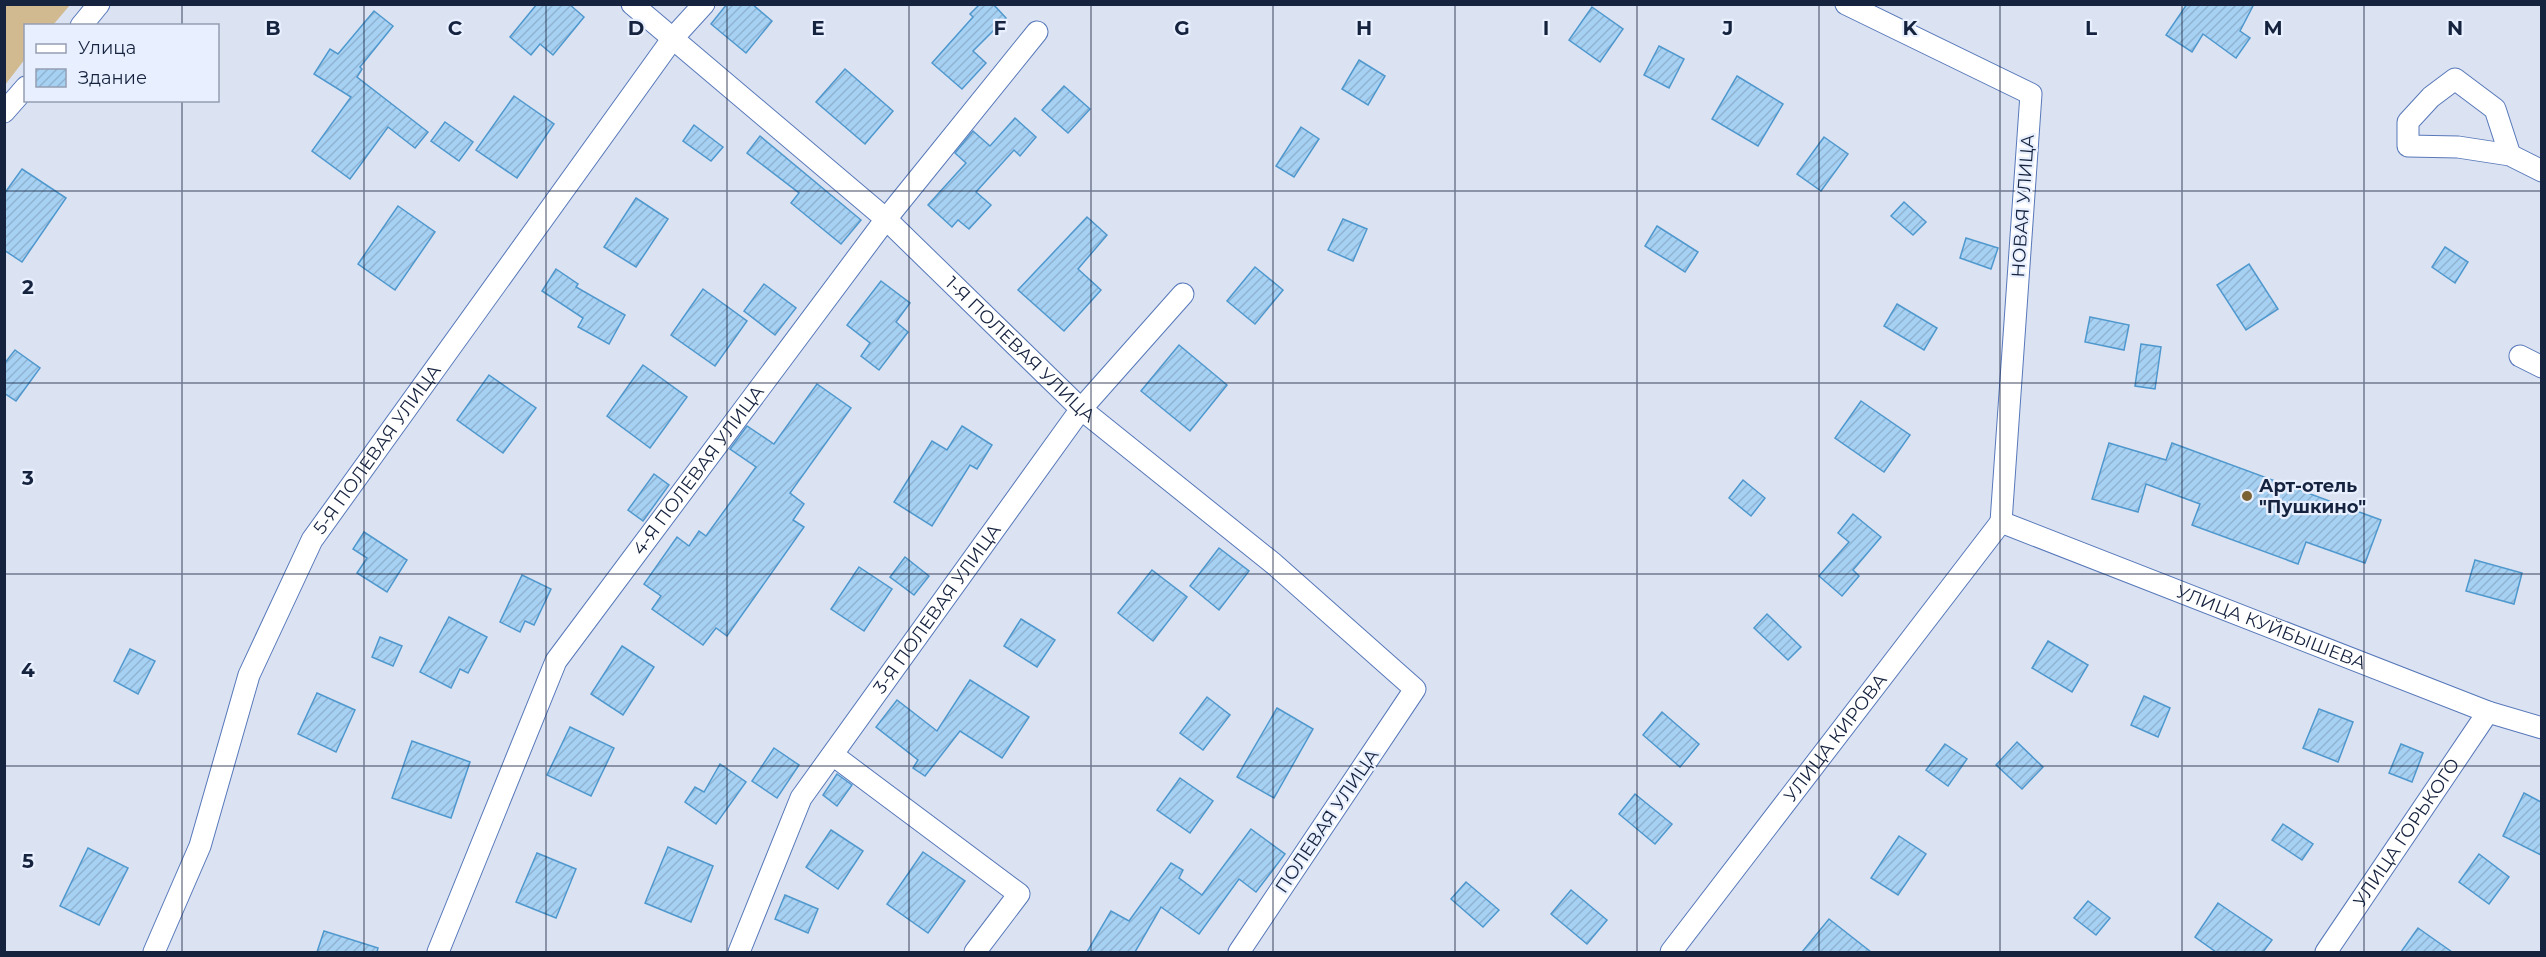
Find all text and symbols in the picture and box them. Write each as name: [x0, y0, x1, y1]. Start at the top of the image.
text: B: [265, 16, 281, 40]
text: C: [448, 16, 463, 40]
text: D: [628, 16, 644, 40]
text: E: [811, 16, 825, 40]
text: F: [994, 16, 1007, 40]
text: G: [1174, 16, 1190, 40]
text: H: [1356, 16, 1372, 40]
text: I: [1543, 16, 1549, 40]
text: J: [1722, 16, 1733, 40]
text: K: [1903, 16, 1919, 40]
text: L: [2085, 16, 2097, 40]
text: M: [2263, 16, 2283, 40]
text: N: [2447, 16, 2463, 40]
legend: [24, 24, 219, 102]
text: Улица: [78, 37, 136, 59]
text: Здание: [78, 67, 147, 89]
street label: НОВАЯ УЛИЦА: [2007, 133, 2039, 278]
street label: 1-Я ПОЛЕВАЯ УЛИЦА: [941, 272, 1100, 427]
text: 2: [22, 275, 34, 299]
street label: 5-Я ПОЛЕВАЯ УЛИЦА: [309, 360, 446, 539]
street label: 4-Я ПОЛЕВАЯ УЛИЦА: [628, 381, 769, 559]
text: 3: [21, 466, 34, 490]
place label: Арт-отель "Пушкино": [2259, 475, 2366, 518]
marker: Арт-отель "Пушкино": [2240, 489, 2254, 503]
street label: 3-Я ПОЛЕВАЯ УЛИЦА: [869, 519, 1006, 698]
street label: УЛИЦА КУЙБЫШЕВА: [2173, 580, 2370, 675]
text: 4: [21, 658, 35, 682]
street label: УЛИЦА КИРОВА: [1779, 669, 1892, 806]
street label: ПОЛЕВАЯ УЛИЦА: [1271, 744, 1384, 897]
street label: УЛИЦА ГОРЬКОГО: [2349, 754, 2465, 911]
text: 5: [22, 849, 34, 873]

